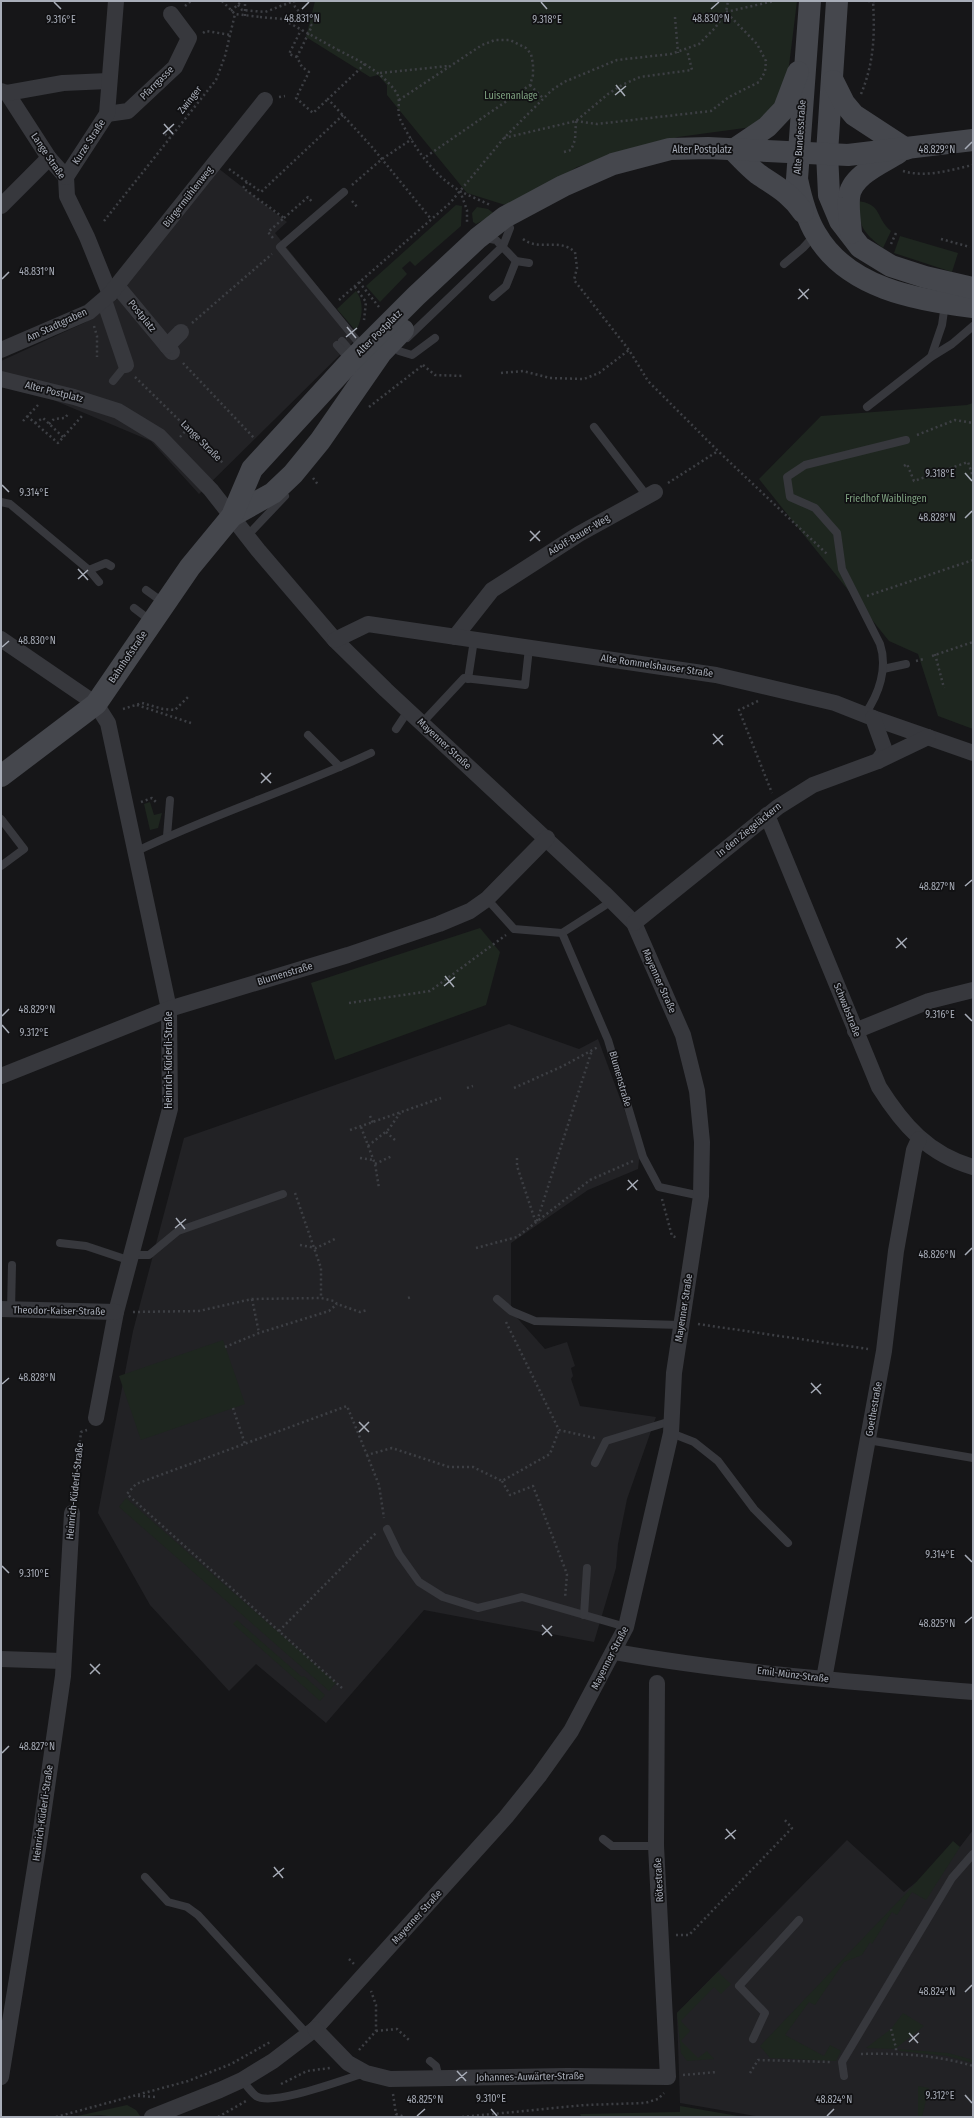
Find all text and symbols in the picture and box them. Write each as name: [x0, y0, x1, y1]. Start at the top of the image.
text: 48.831°N: [284, 13, 320, 25]
text: 48.830°N: [692, 13, 730, 25]
text: 9.316°E: [46, 14, 76, 26]
text: 9.318°E: [532, 14, 562, 26]
street label: Pfarrgasse: [138, 64, 176, 102]
street label: Zwinger: [175, 83, 205, 116]
park label: Luisenanlage: [484, 90, 538, 102]
street label: Alte Bundesstraße: [791, 99, 809, 175]
street label: Kurze Straße: [70, 117, 108, 167]
street label: Lange Straße: [28, 131, 68, 181]
street label: Alter Postplatz: [672, 144, 732, 156]
text: 48.829°N: [919, 144, 955, 156]
street label: Bürgermühlenweg: [160, 164, 216, 230]
text: 48.831°N: [19, 266, 55, 278]
street label: Postplatz: [125, 298, 159, 334]
street label: Am Stadtgraben: [25, 306, 89, 344]
street label: Alter Postplatz: [354, 308, 404, 358]
street label: Alter Postplatz: [24, 379, 84, 405]
street label: Lange Straße: [178, 418, 224, 464]
text: 9.318°E: [925, 468, 955, 480]
text: 9.314°E: [19, 487, 49, 499]
park label: Friedhof Waiblingen: [845, 493, 927, 505]
street label: Adolf-Bauer-Weg: [546, 512, 612, 558]
text: 48.828°N: [918, 512, 956, 524]
street label: Bahnhofstraße: [106, 629, 150, 685]
text: 48.830°N: [18, 635, 56, 647]
street label: Alte Rommelshauser Straße: [600, 652, 714, 680]
street label: Mayenner Straße: [415, 716, 473, 772]
street label: In den Ziegeläckern: [714, 800, 784, 860]
text: 48.827°N: [919, 881, 955, 893]
street label: Mayenner Straße: [639, 947, 679, 1015]
street label: Blumenstraße: [256, 960, 314, 988]
street label: Schwabstraße: [831, 981, 863, 1039]
text: 48.829°N: [19, 1004, 55, 1016]
text: 9.316°E: [925, 1009, 955, 1021]
street label: Heinrich-Küderli-Straße: [163, 1011, 175, 1109]
text: 9.312°E: [19, 1027, 49, 1039]
street label: Blumenstraße: [606, 1050, 634, 1108]
text: 48.826°N: [919, 1249, 955, 1261]
street label: Mayenner Straße: [673, 1273, 695, 1343]
street label: Theodor-Kaiser-Straße: [13, 1304, 105, 1318]
text: 48.828°N: [18, 1372, 56, 1384]
street label: Goethestraße: [863, 1381, 885, 1437]
street label: Heinrich-Küderli-Straße: [64, 1442, 86, 1540]
text: 9.314°E: [925, 1549, 955, 1561]
text: 9.310°E: [19, 1568, 49, 1580]
text: 48.825°N: [919, 1618, 955, 1630]
street label: Mayenner Straße: [589, 1624, 631, 1692]
street label: Emil-Münz-Straße: [756, 1665, 830, 1685]
text: 48.827°N: [19, 1741, 55, 1753]
street label: Heinrich-Küderli-Straße: [30, 1764, 56, 1862]
street label: Rötestraße: [652, 1857, 666, 1903]
street label: Mayenner Straße: [389, 1887, 445, 1947]
text: 48.824°N: [919, 1986, 955, 1998]
street label: Johannes-Auwärter-Straße: [476, 2070, 584, 2084]
text: 9.312°E: [925, 2090, 955, 2102]
text: 9.310°E: [476, 2093, 506, 2105]
text: 48.825°N: [407, 2094, 443, 2106]
text: 48.824°N: [816, 2094, 852, 2106]

